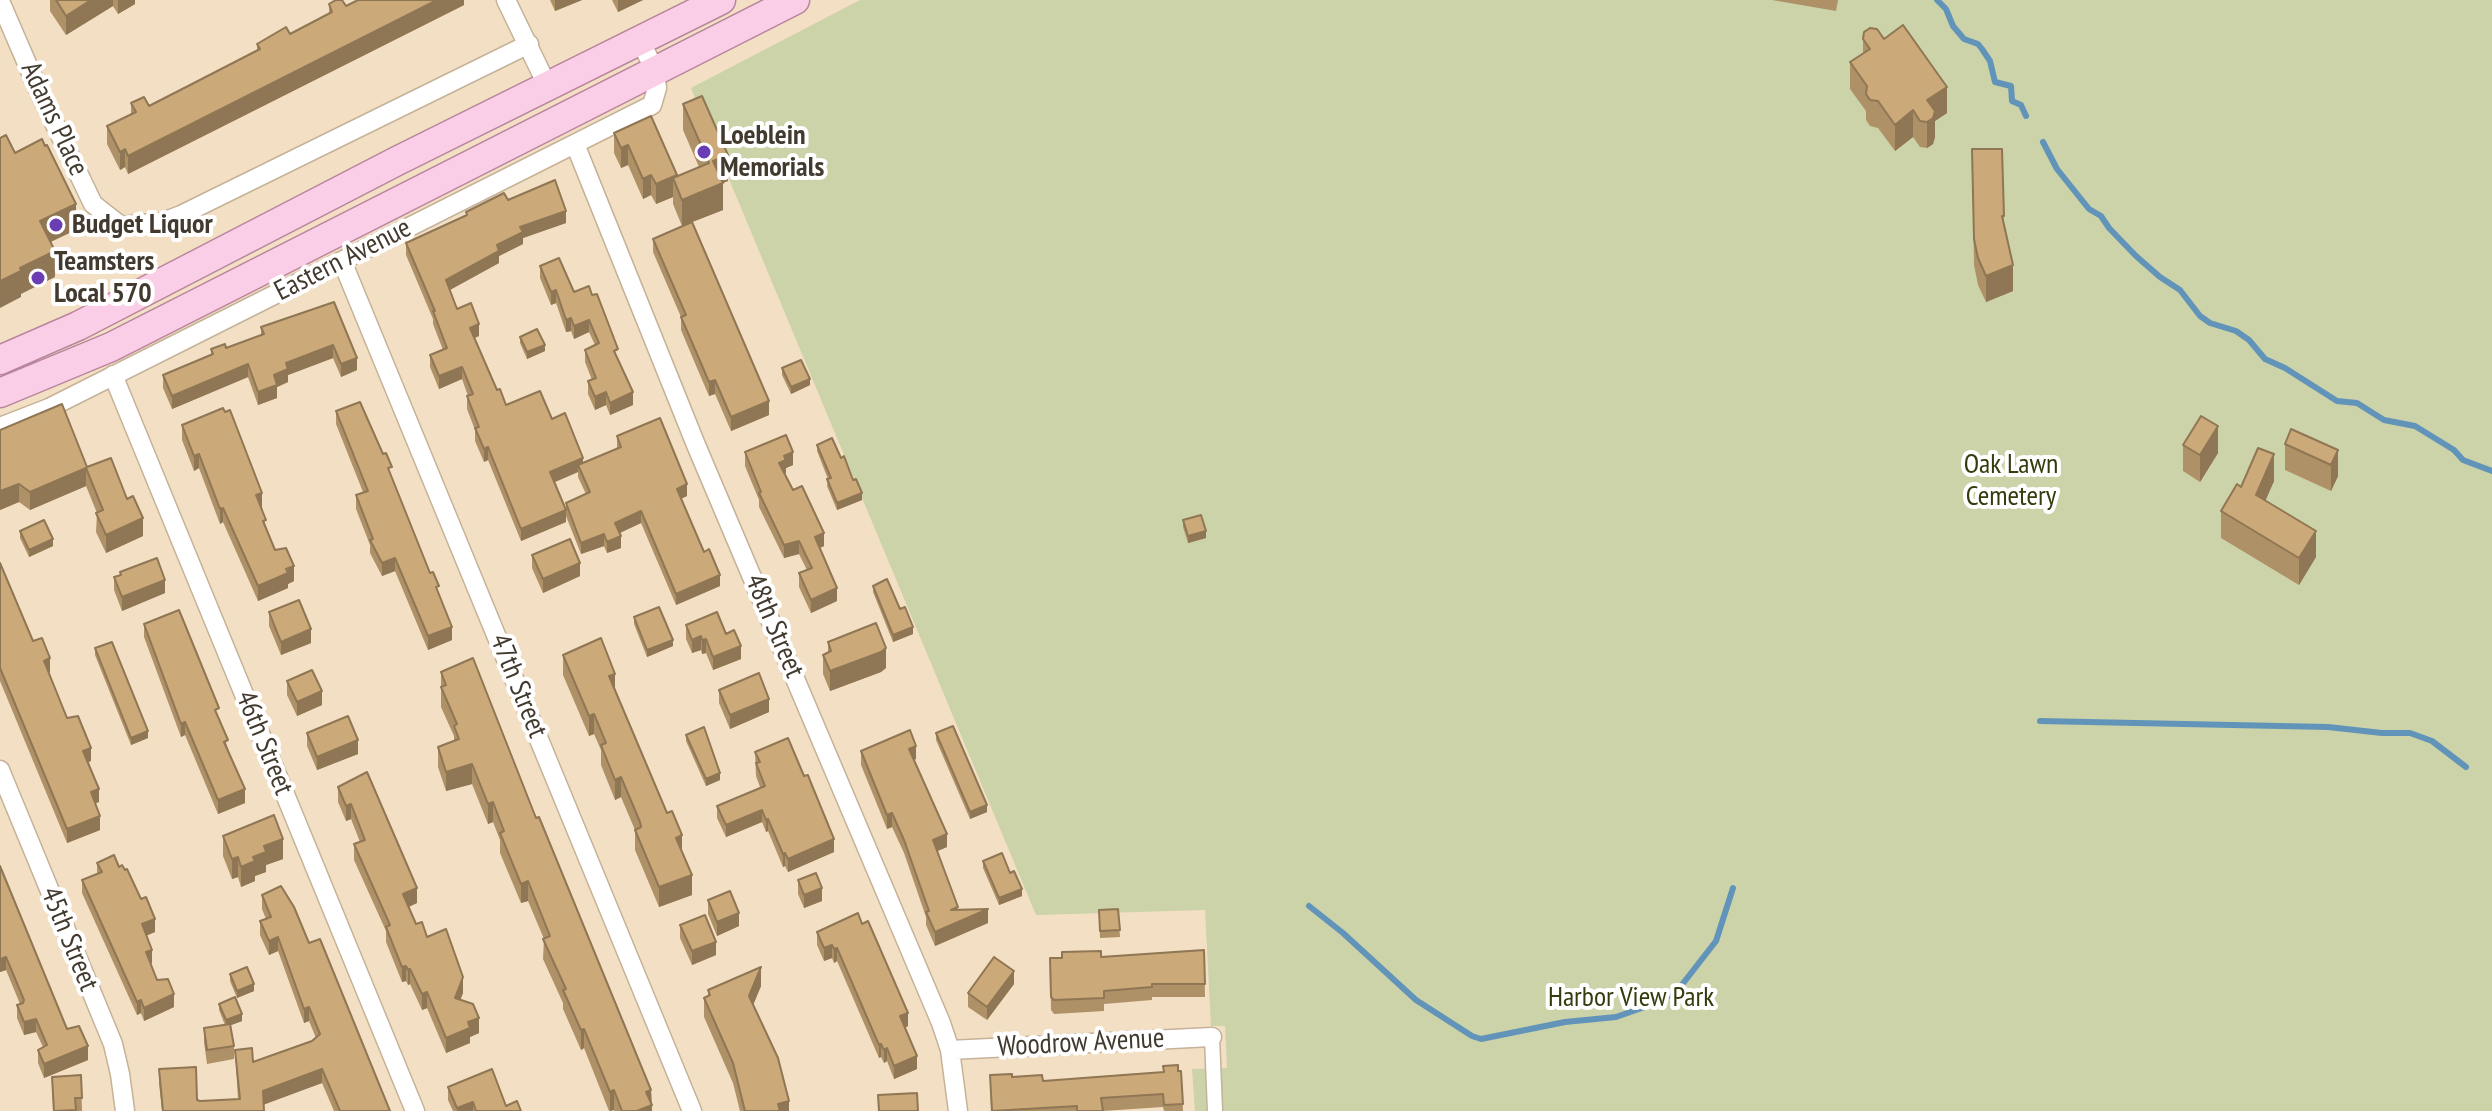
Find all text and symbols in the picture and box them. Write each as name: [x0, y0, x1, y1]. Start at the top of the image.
street label: Adams Place: [13, 57, 95, 181]
place label: Loeblein Memorials: [720, 119, 824, 185]
marker: Loeblein Memorials: [695, 143, 713, 161]
place label: Budget Liquor: [72, 208, 213, 242]
street label: Eastern Avenue: [269, 211, 417, 309]
marker: Budget Liquor: [47, 216, 65, 234]
place label: Teamsters Local 570: [54, 245, 154, 311]
marker: Teamsters Local 570: [29, 269, 47, 287]
park label: Oak Lawn Cemetery: [1964, 448, 2058, 514]
street label: 48th Street: [737, 569, 811, 683]
street label: 47th Street: [482, 629, 554, 743]
street label: 46th Street: [228, 686, 300, 800]
street label: 45th Street: [33, 882, 105, 996]
park label: Harbor View Park: [1548, 981, 1714, 1015]
street label: Woodrow Avenue: [997, 1022, 1165, 1064]

